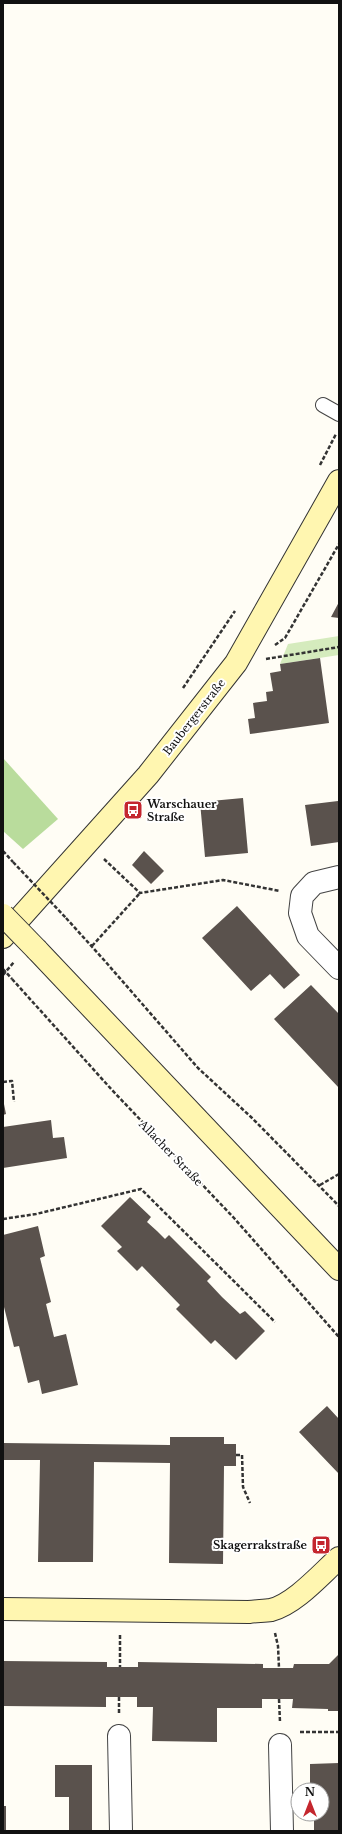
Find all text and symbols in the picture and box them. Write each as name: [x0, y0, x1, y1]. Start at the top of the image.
street label: Baubergerstraße: [160, 676, 228, 758]
place label: Warschauer Straße: [146, 797, 217, 824]
bus stop icon: Warschauer Straße: [122, 799, 144, 821]
street label: Allacher Straße: [135, 1116, 206, 1189]
bus stop icon: Skagerrakstraße: [310, 1534, 332, 1556]
place label: Skagerrakstraße: [213, 1538, 308, 1552]
north arrow: [290, 1782, 330, 1822]
text: N: [305, 1785, 316, 1799]

